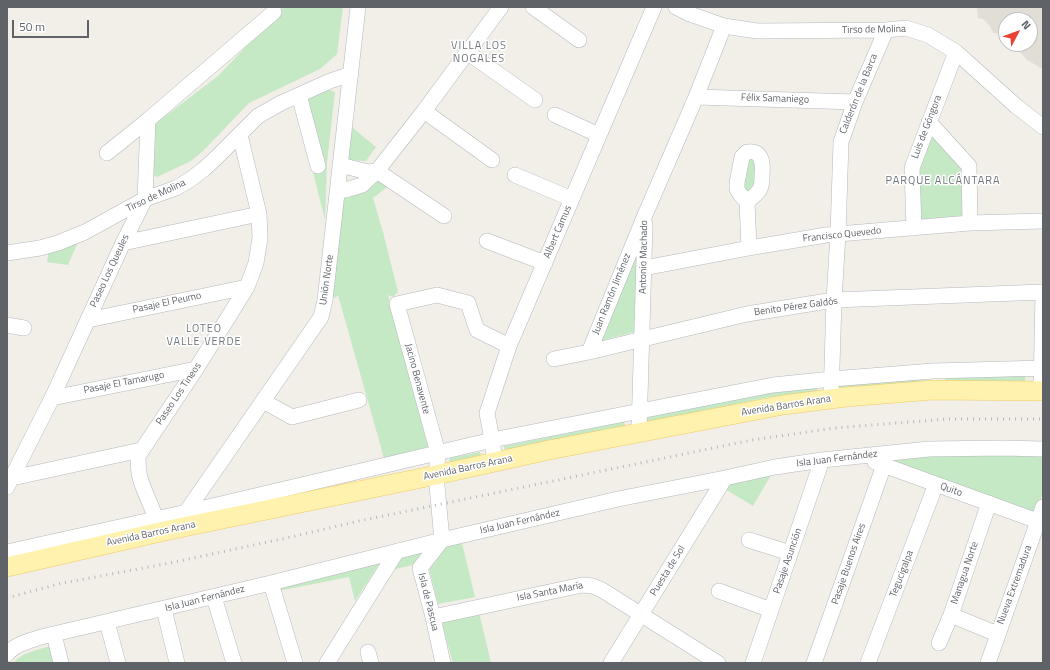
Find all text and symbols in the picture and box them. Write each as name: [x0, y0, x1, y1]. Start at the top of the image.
scale bar: [14, 12, 91, 38]
north arrow: [998, 12, 1038, 52]
text: 50 m: [19, 17, 45, 36]
text: N: [1018, 17, 1035, 33]
street label: Tirso de Molina: [842, 23, 906, 37]
district label: VILLA LOS NOGALES: [451, 39, 507, 65]
street label: Calderón de la Barca: [837, 52, 881, 136]
street label: Félix Samaniego: [741, 92, 809, 106]
street label: Luis de Góngora: [909, 93, 945, 161]
district label: PARQUE ALCÁNTARA: [885, 174, 1001, 188]
street label: Tirso de Molina: [124, 177, 188, 215]
street label: Albert Camus: [541, 204, 575, 260]
street label: Antonio Machado: [637, 220, 651, 294]
street label: Francisco Quevedo: [802, 225, 882, 245]
street label: Paseo Los Queules: [88, 233, 132, 309]
street label: Juan Ramón Jiménez: [590, 252, 634, 336]
street label: Unión Norte: [318, 254, 336, 306]
street label: Pasaje El Peumo: [132, 290, 202, 316]
street label: Benito Pérez Galdós: [753, 295, 839, 319]
district label: LOTEO VALLE VERDE: [166, 322, 242, 348]
street label: Jacino Benavente: [402, 342, 432, 416]
street label: Paseo Los Tineos: [154, 360, 204, 428]
street label: Pasaje El Tamarugo: [83, 369, 165, 397]
street label: Avenida Barros Arana: [740, 393, 832, 419]
street label: Isla Juan Fernández: [796, 448, 878, 470]
street label: Avenida Barros Arana: [422, 453, 514, 483]
street label: Quito: [938, 480, 964, 500]
street label: Isla Juan Fernández: [479, 507, 561, 537]
street label: Avenida Barros Arana: [105, 519, 197, 549]
street label: Pasaje Buenos Aires: [829, 522, 869, 606]
street label: Pasaje Asunción: [771, 527, 805, 595]
street label: Managua Norte: [949, 540, 981, 606]
street label: Puesta de Sol: [648, 544, 688, 598]
street label: Nueva Extremadura: [995, 544, 1035, 626]
street label: Tegucigalpa: [888, 549, 916, 599]
street label: Isla de Pascua: [415, 572, 441, 632]
street label: Isla Santa María: [516, 580, 584, 604]
street label: Isla Juan Fernández: [164, 583, 246, 615]

